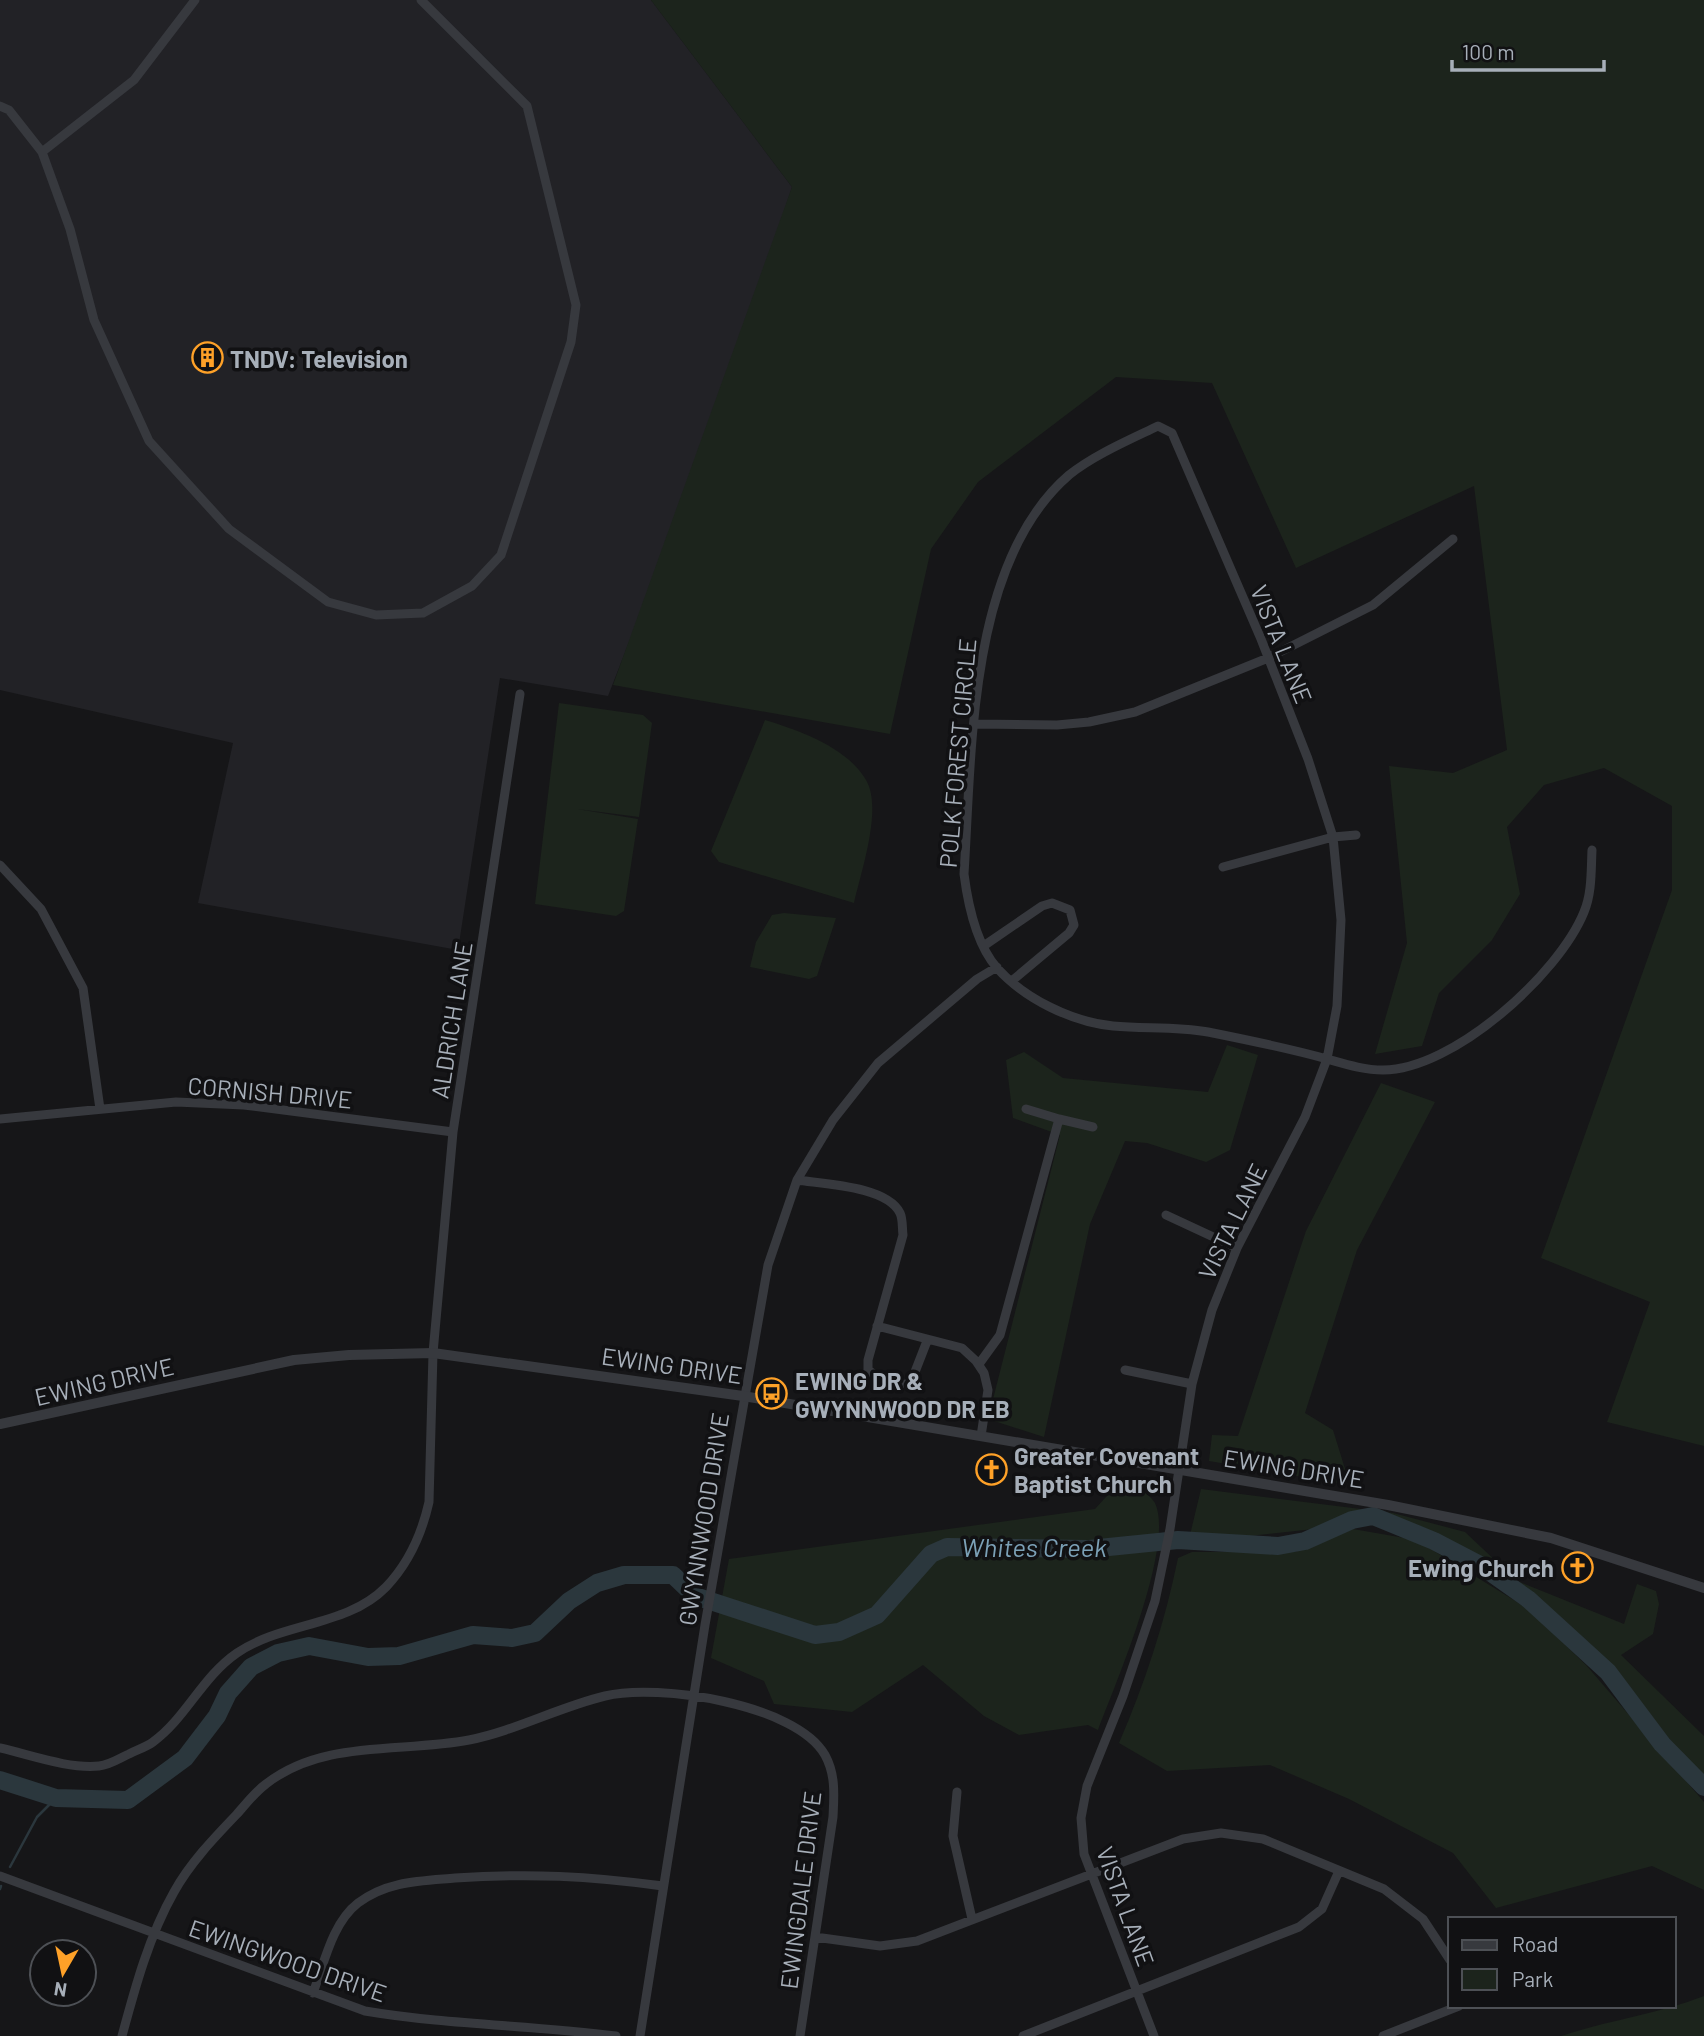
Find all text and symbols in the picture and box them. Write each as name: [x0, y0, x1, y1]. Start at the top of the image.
scale bar: [1452, 28, 1604, 72]
text: 100 m: [1462, 39, 1515, 64]
building icon: TNDV: Television: [190, 341, 224, 375]
place label: TNDV: Television: [230, 344, 408, 373]
street label: VISTA LANE: [1245, 581, 1319, 707]
street label: POLK FOREST CIRCLE: [933, 637, 981, 869]
street label: ALDRICH LANE: [424, 939, 478, 1101]
street label: CORNISH DRIVE: [186, 1070, 354, 1114]
street label: VISTA LANE: [1192, 1158, 1272, 1284]
street label: EWING DRIVE: [600, 1341, 744, 1389]
street label: EWING DRIVE: [32, 1351, 176, 1411]
place label: EWING DR & GWYNNWOOD DR EB: [795, 1366, 1010, 1423]
bus stop icon: EWING DR & GWYNNWOOD DR EB: [755, 1377, 789, 1411]
street label: GWYNNWOOD DRIVE: [672, 1411, 734, 1627]
place label: Greater Covenant Baptist Church: [1014, 1441, 1199, 1498]
street label: EWING DRIVE: [1222, 1443, 1366, 1493]
church icon: Greater Covenant Baptist Church: [974, 1452, 1008, 1486]
water label: Whites Creek: [961, 1531, 1107, 1562]
church icon: Ewing Church: [1560, 1550, 1594, 1584]
place label: Ewing Church: [1408, 1553, 1554, 1582]
street label: EWINGDALE DRIVE: [773, 1790, 827, 1990]
street label: VISTA LANE: [1091, 1842, 1161, 1970]
street label: EWINGWOOD DRIVE: [185, 1913, 391, 2007]
legend: [1448, 1917, 1676, 2008]
text: Road: [1512, 1931, 1558, 1956]
north arrow: [28, 1938, 98, 2008]
text: Park: [1512, 1966, 1553, 1991]
text: N: [52, 1978, 68, 2003]

